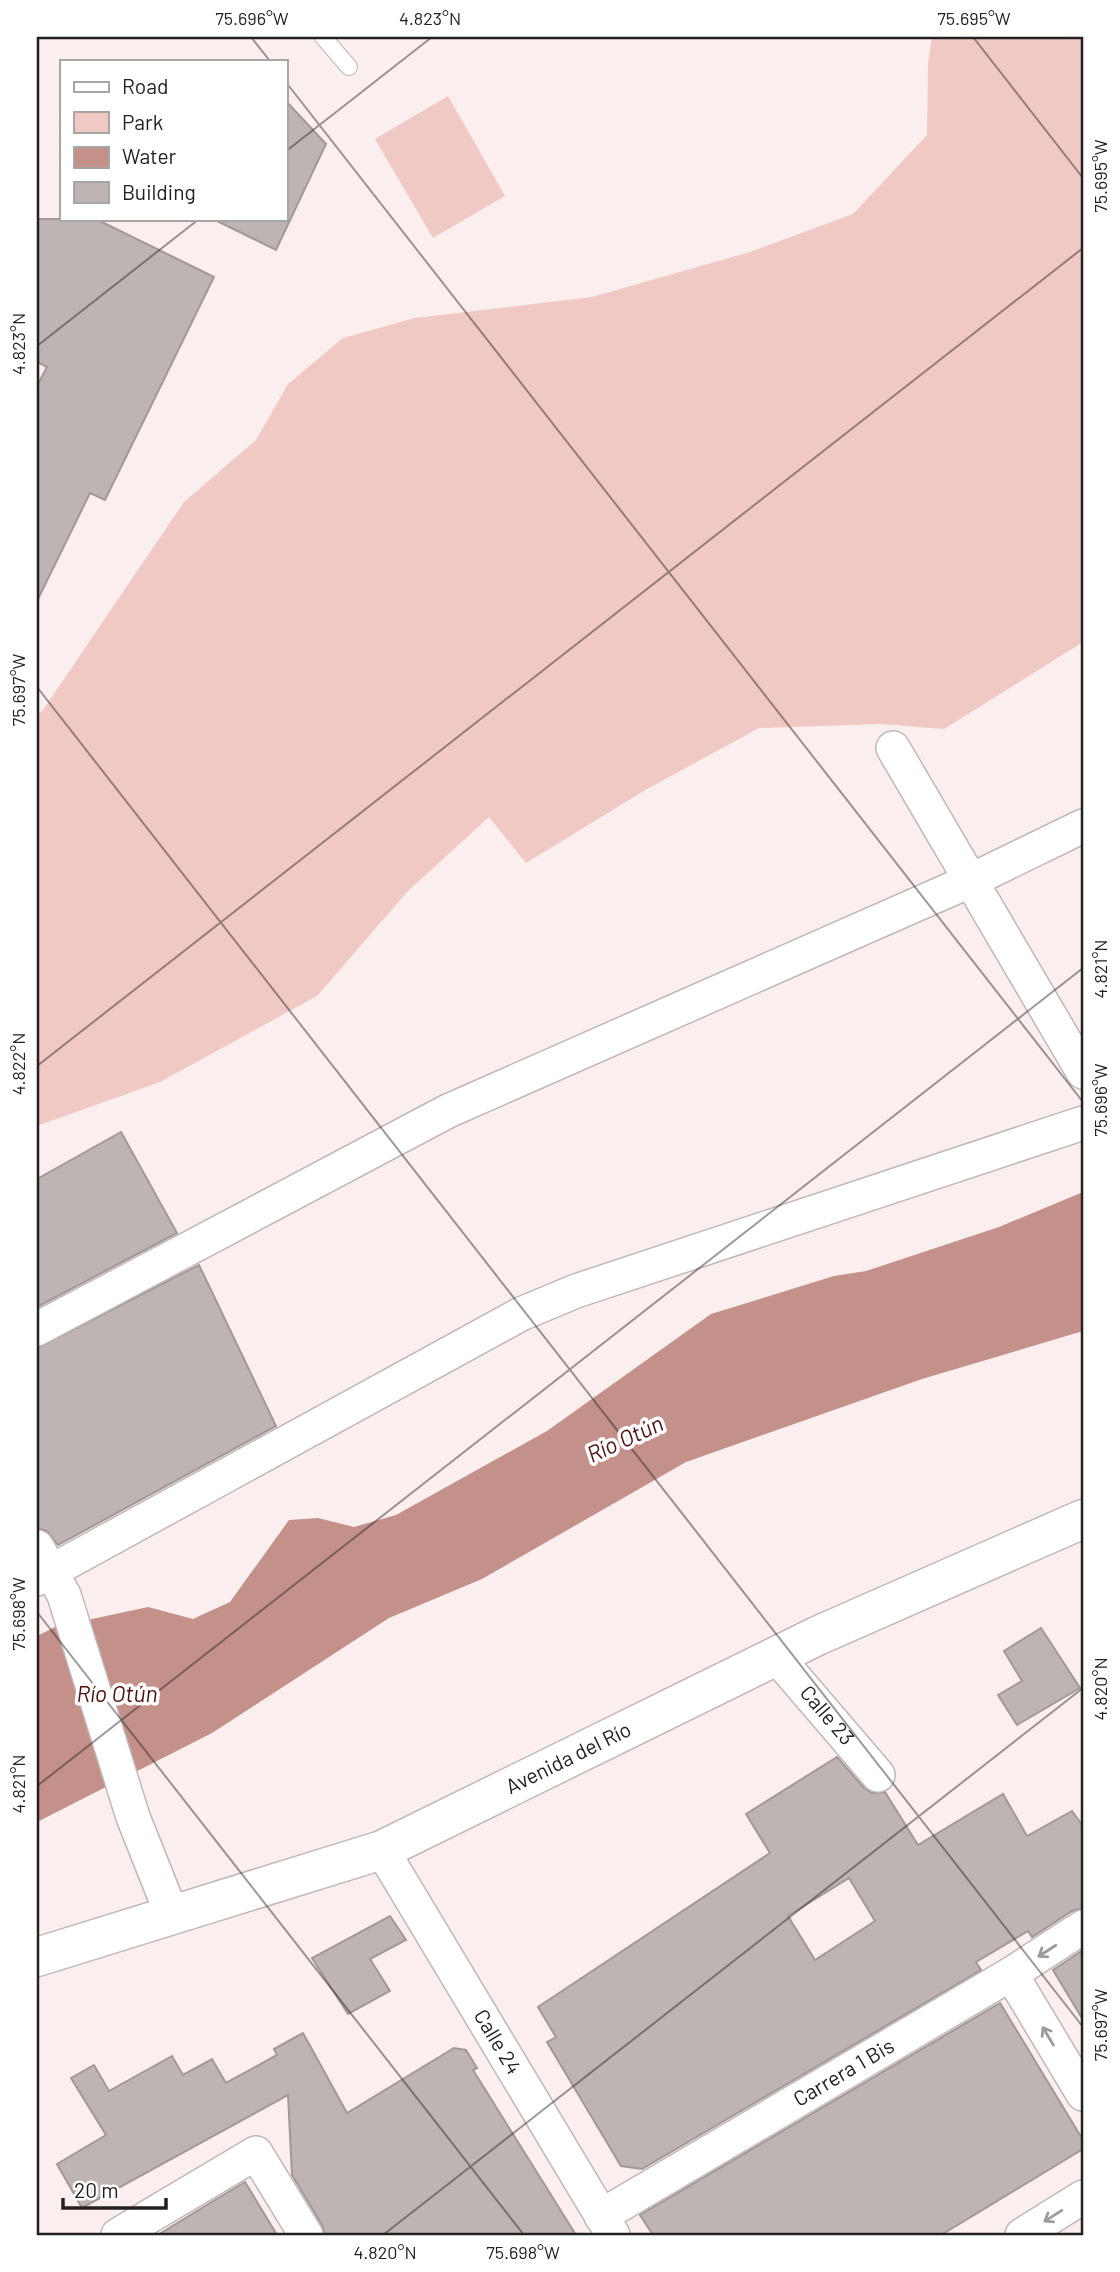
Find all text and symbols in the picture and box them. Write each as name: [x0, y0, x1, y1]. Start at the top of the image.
text: 75.696°W: [215, 7, 289, 29]
text: 4.823°N: [399, 7, 461, 29]
text: 75.695°W: [937, 7, 1011, 29]
legend: [60, 60, 287, 220]
text: Road: [122, 73, 168, 98]
text: Park: [122, 109, 163, 134]
text: 75.695°W: [1089, 139, 1111, 213]
text: Water: [122, 143, 177, 168]
text: Building: [122, 179, 196, 204]
text: 4.823°N: [7, 313, 29, 375]
text: 75.697°W: [7, 654, 29, 726]
text: 4.821°N: [1089, 939, 1111, 999]
text: 4.822°N: [7, 1033, 29, 1095]
text: 75.696°W: [1089, 1063, 1111, 1137]
water label: Río Otún: [582, 1408, 667, 1468]
text: 75.698°W: [7, 1577, 29, 1651]
text: 4.820°N: [1089, 1657, 1111, 1721]
water label: Río Otún: [76, 1679, 158, 1707]
street label: Calle 23: [796, 1680, 861, 1749]
street label: Avenida del Río: [501, 1716, 635, 1798]
text: 4.821°N: [7, 1754, 29, 1814]
one-way arrow: [1038, 1943, 1057, 1958]
text: 75.697°W: [1089, 1989, 1111, 2061]
street label: Calle 24: [469, 2004, 528, 2078]
one-way arrow: [1040, 2026, 1054, 2046]
street label: Carrera 1 Bis: [788, 2032, 898, 2111]
scale bar: [63, 2167, 166, 2211]
text: 20 m: [74, 2177, 119, 2202]
one-way arrow: [1043, 2210, 1063, 2224]
text: 4.820°N: [353, 2241, 417, 2263]
text: 75.698°W: [486, 2241, 560, 2263]

